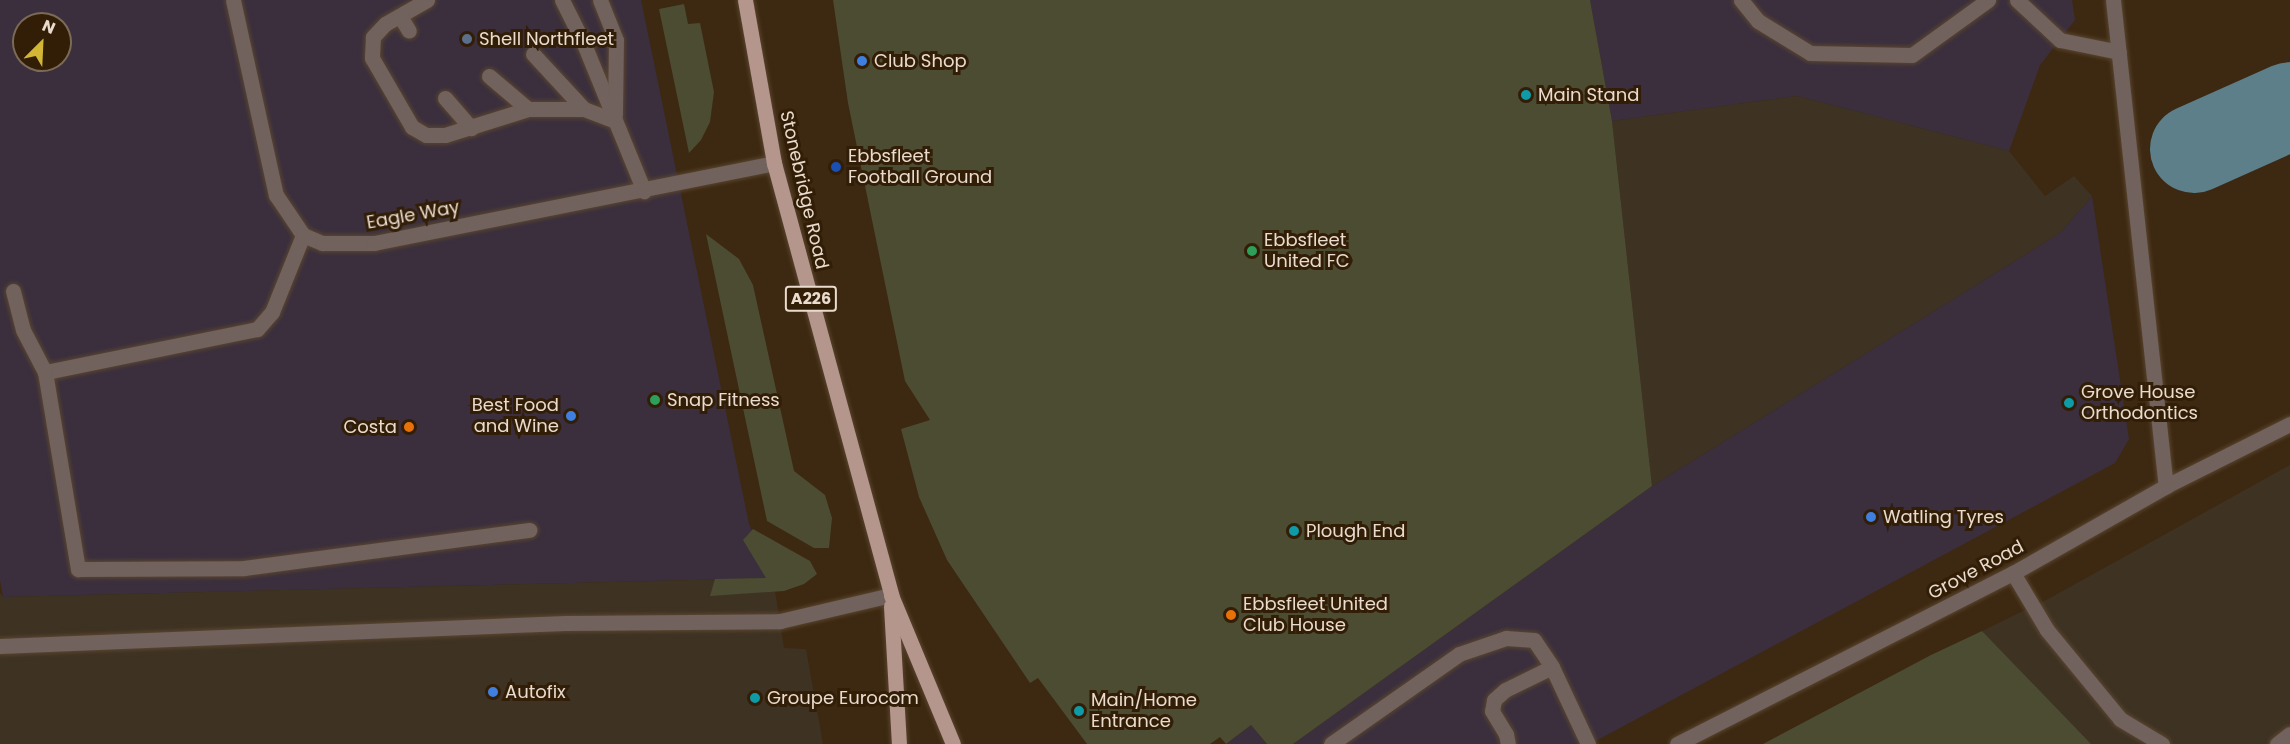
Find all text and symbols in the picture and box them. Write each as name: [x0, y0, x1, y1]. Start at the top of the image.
north arrow: [12, 12, 72, 72]
text: N: [39, 14, 59, 40]
place label: Shell Northfleet: [479, 28, 614, 50]
marker: Shell Northfleet: [460, 32, 474, 46]
place label: Club Shop: [874, 50, 967, 72]
marker: Club Shop: [855, 54, 869, 68]
place label: Main Stand: [1538, 84, 1639, 106]
marker: Main Stand: [1519, 88, 1533, 102]
street label: Stonebridge Road: [775, 109, 833, 271]
place label: Ebbsfleet Football Ground: [848, 146, 992, 188]
marker: Ebbsfleet Football Ground: [829, 160, 843, 174]
street label: Eagle Way: [365, 196, 461, 234]
place label: Ebbsfleet United FC: [1264, 230, 1350, 272]
marker: Ebbsfleet United FC: [1245, 244, 1259, 258]
road number: A226: [784, 286, 838, 312]
place label: Grove House Orthodontics: [2081, 382, 2198, 424]
place label: Snap Fitness: [667, 389, 780, 411]
marker: Snap Fitness: [648, 393, 662, 407]
place label: Best Food and Wine: [472, 395, 559, 438]
marker: Grove House Orthodontics: [2062, 396, 2076, 410]
marker: Best Food and Wine: [564, 409, 578, 423]
place label: Costa: [343, 416, 397, 438]
marker: Costa: [402, 420, 416, 434]
place label: Watling Tyres: [1883, 506, 2004, 528]
marker: Watling Tyres: [1864, 510, 1878, 524]
place label: Plough End: [1306, 520, 1405, 542]
marker: Plough End: [1287, 524, 1301, 538]
street label: Grove Road: [1925, 536, 2027, 604]
place label: Ebbsfleet United Club House: [1243, 594, 1388, 636]
marker: Ebbsfleet United Club House: [1224, 608, 1238, 622]
place label: Autofix: [505, 681, 566, 703]
marker: Autofix: [486, 685, 500, 699]
place label: Groupe Eurocom: [767, 687, 919, 709]
place label: Main/Home Entrance: [1091, 690, 1197, 732]
marker: Groupe Eurocom: [748, 691, 762, 705]
marker: Main/Home Entrance: [1072, 704, 1086, 718]

